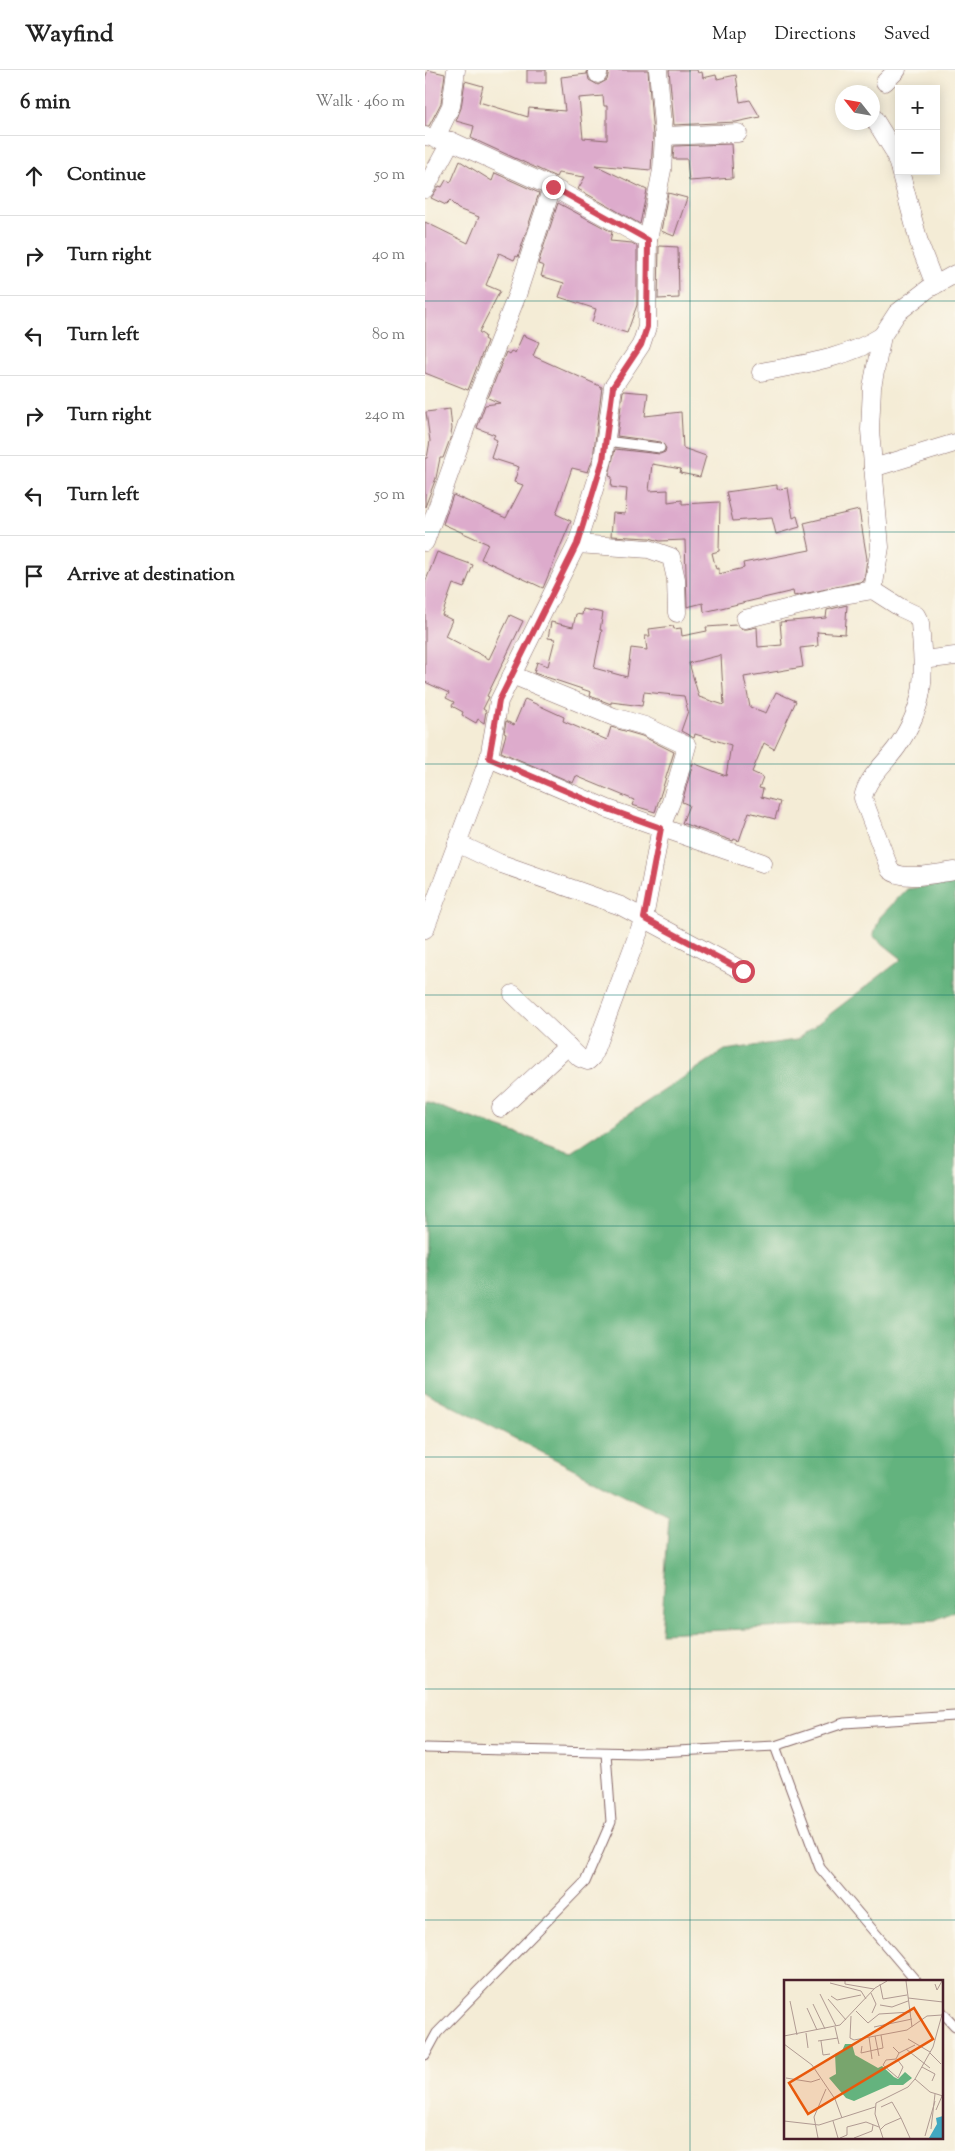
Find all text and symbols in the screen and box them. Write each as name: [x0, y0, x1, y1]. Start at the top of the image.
text: Wayfind: [25, 18, 113, 52]
text: Map: [712, 22, 747, 48]
text: Directions: [775, 22, 856, 48]
text: Saved: [884, 22, 930, 48]
north arrow: [835, 85, 880, 130]
map controls: [895, 85, 940, 175]
button: +: [895, 85, 940, 130]
text: 6 min: [20, 88, 71, 118]
text: Walk · 460 m: [316, 91, 405, 114]
button: −: [895, 130, 940, 175]
icon: ahead: [20, 162, 48, 190]
text: Continue: [67, 162, 146, 189]
text: 50 m: [374, 164, 405, 187]
route end: [542, 176, 565, 199]
icon: right: [20, 242, 48, 270]
text: Turn right: [67, 242, 151, 269]
text: 40 m: [372, 244, 405, 267]
icon: left: [20, 322, 48, 350]
text: Turn left: [67, 322, 139, 349]
text: 80 m: [372, 324, 405, 347]
icon: right: [20, 402, 48, 430]
text: Turn right: [67, 402, 151, 429]
text: 240 m: [364, 404, 405, 427]
icon: left: [20, 482, 48, 510]
text: Turn left: [67, 482, 139, 509]
text: 50 m: [374, 484, 405, 507]
icon: arrive: [20, 562, 48, 590]
text: Arrive at destination: [67, 562, 235, 589]
route start: [732, 960, 755, 983]
inset map: [784, 1980, 943, 2138]

